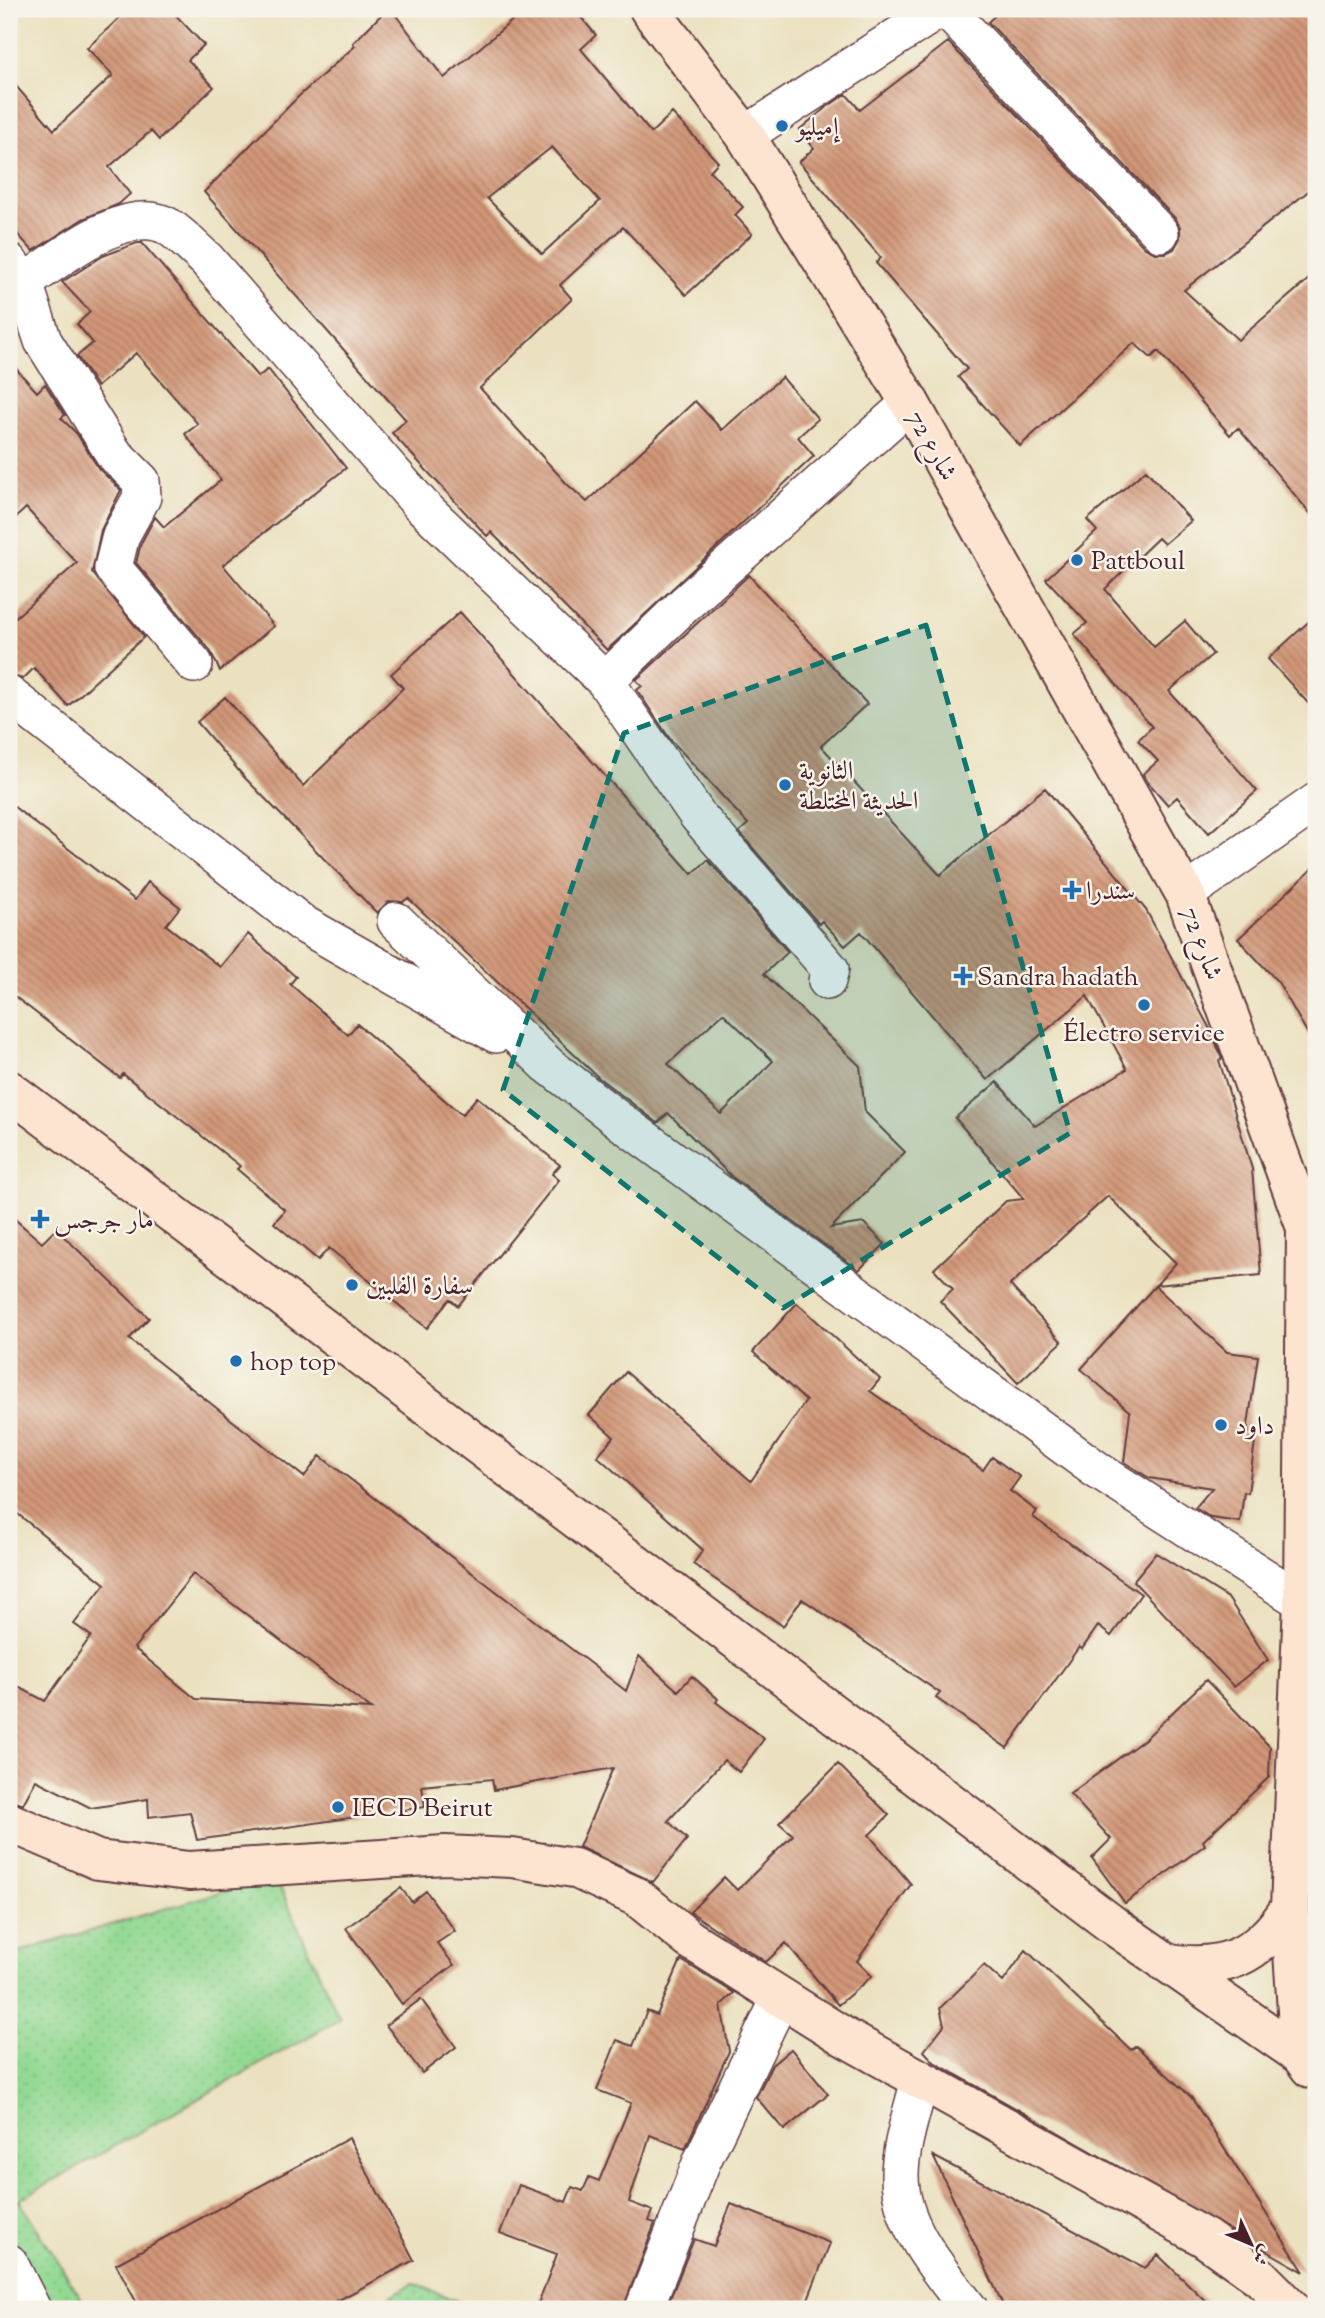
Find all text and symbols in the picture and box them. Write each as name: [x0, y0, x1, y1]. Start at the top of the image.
place label: إميليو: [793, 110, 841, 147]
marker: إميليو: [774, 118, 790, 134]
street label: شارع 72: [895, 404, 965, 489]
place label: Pattboul: [1091, 544, 1185, 581]
marker: Pattboul: [1069, 552, 1085, 568]
place label: الثانوية الحديثة المختلطة: [799, 754, 918, 821]
marker: الثانوية الحديثة المختلطة: [777, 777, 793, 793]
place label: سندرا: [1086, 874, 1135, 911]
marker: سندرا: [1064, 882, 1080, 898]
street label: شارع 72: [1169, 902, 1231, 986]
place label: Sandra hadath: [977, 960, 1139, 997]
marker: Sandra hadath: [955, 968, 971, 984]
marker: Électro service: [1136, 997, 1152, 1013]
place label: Électro service: [1063, 1016, 1225, 1053]
place label: مار جرجس: [54, 1203, 154, 1240]
marker: مار جرجس: [32, 1211, 48, 1227]
place label: سفارة الفلبين: [366, 1269, 473, 1306]
marker: سفارة الفلبين: [344, 1277, 360, 1293]
place label: hop top: [250, 1345, 336, 1382]
marker: hop top: [228, 1353, 244, 1369]
place label: داود: [1235, 1409, 1274, 1446]
marker: داود: [1213, 1417, 1229, 1433]
place label: IECD Beirut: [352, 1791, 493, 1828]
marker: IECD Beirut: [330, 1799, 346, 1815]
north arrow: [1216, 2210, 1286, 2280]
text: ش: [1245, 2238, 1278, 2270]

